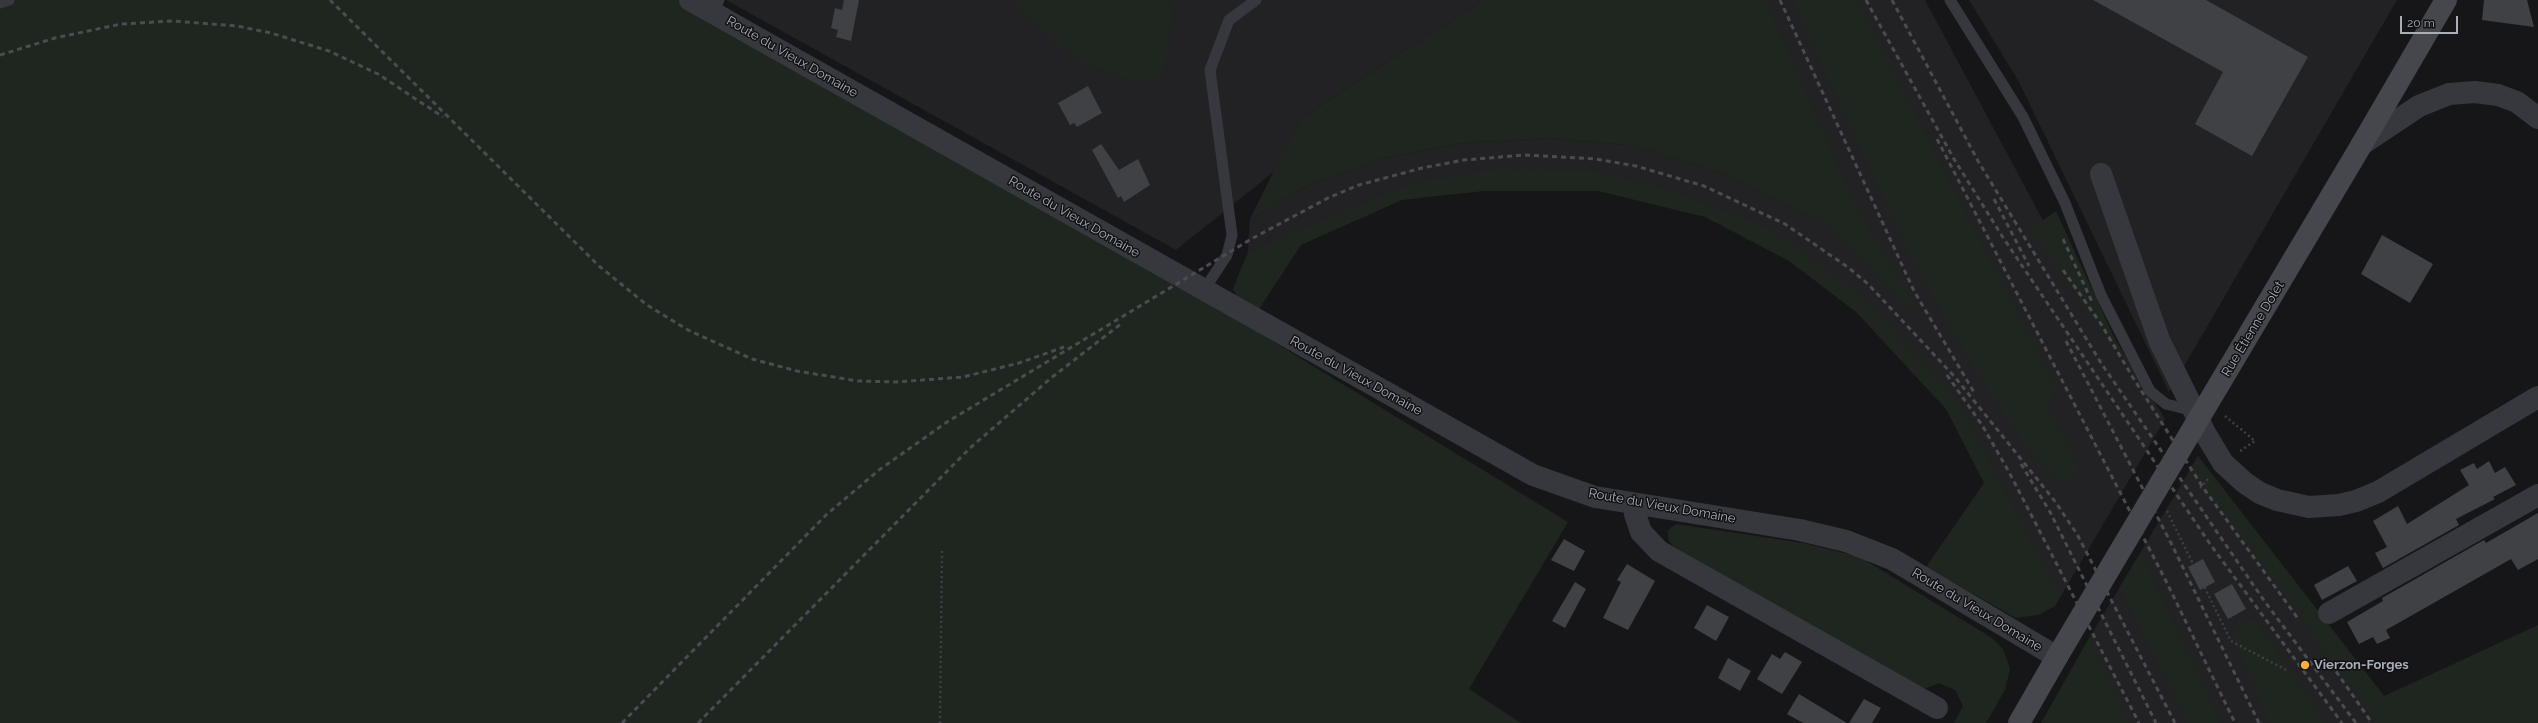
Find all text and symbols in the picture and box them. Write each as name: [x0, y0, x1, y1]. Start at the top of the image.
scale bar: [2402, 8, 2460, 34]
street label: Route du Vieux Domaine: [724, 13, 860, 101]
text: 20 m: [2407, 16, 2435, 30]
street label: Route du Vieux Domaine: [1006, 173, 1142, 261]
street label: Rue Étienne Dolet: [2218, 279, 2288, 379]
street label: Route du Vieux Domaine: [1287, 333, 1425, 419]
street label: Route du Vieux Domaine: [1587, 485, 1737, 527]
street label: Route du Vieux Domaine: [1909, 565, 2045, 655]
place label: Vierzon-Forges: [2314, 657, 2409, 673]
marker: Vierzon-Forges: [2299, 659, 2311, 671]

